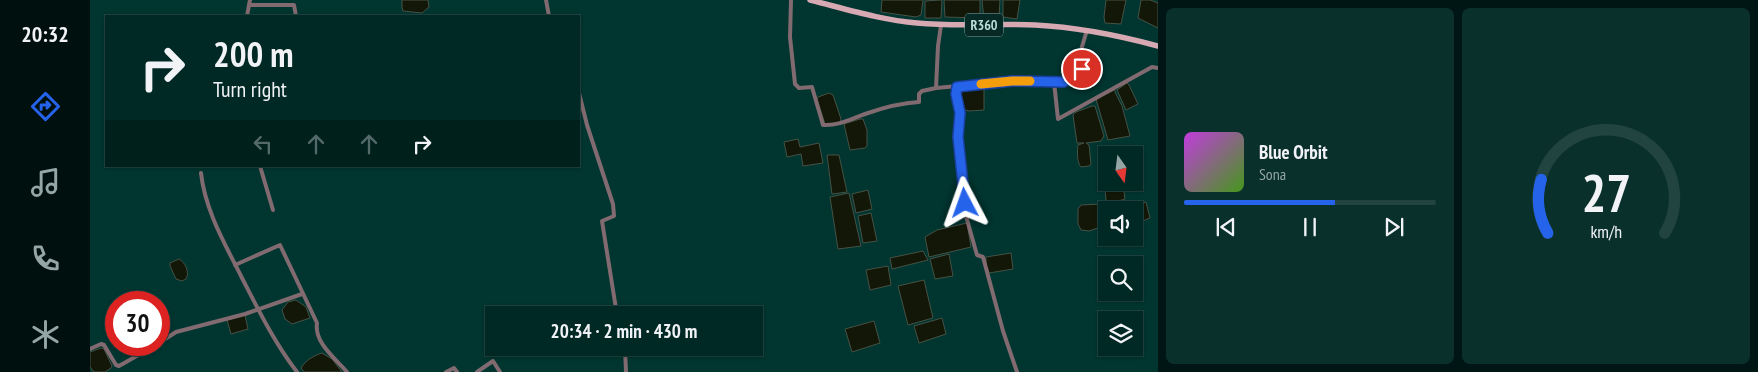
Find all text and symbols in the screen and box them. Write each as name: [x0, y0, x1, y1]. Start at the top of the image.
road number: R360: [965, 14, 1003, 36]
text: 20:32: [21, 20, 69, 48]
text: 200 m: [213, 31, 294, 77]
icon: right: [130, 35, 195, 100]
pin: [1061, 48, 1103, 90]
icon: arrive: [1068, 55, 1096, 83]
text: Turn right: [213, 75, 287, 103]
icon: directions: [28, 89, 63, 124]
icon: left: [249, 130, 277, 158]
icon: ahead: [302, 130, 330, 158]
icon: ahead: [355, 130, 383, 158]
icon: right: [408, 130, 436, 158]
text: Blue Orbit: [1259, 140, 1328, 164]
north arrow: [1098, 146, 1142, 191]
map controls: [1098, 146, 1143, 356]
text: 27: [1581, 159, 1631, 226]
text: Sona: [1259, 164, 1286, 184]
icon: music: [28, 165, 63, 200]
position arrow: [938, 176, 990, 228]
button: sound: [1098, 201, 1143, 246]
icon: previous: [1212, 213, 1240, 241]
icon: pause: [1296, 213, 1324, 241]
icon: next: [1380, 213, 1408, 241]
text: km/h: [1590, 220, 1622, 243]
icon: phone: [28, 241, 63, 276]
button: search: [1098, 256, 1143, 301]
speed limit sign: 30: [105, 291, 170, 356]
button: layers: [1098, 311, 1143, 356]
icon: climate: [28, 317, 63, 352]
text: 20:34 · 2 min · 430 m: [551, 319, 697, 343]

